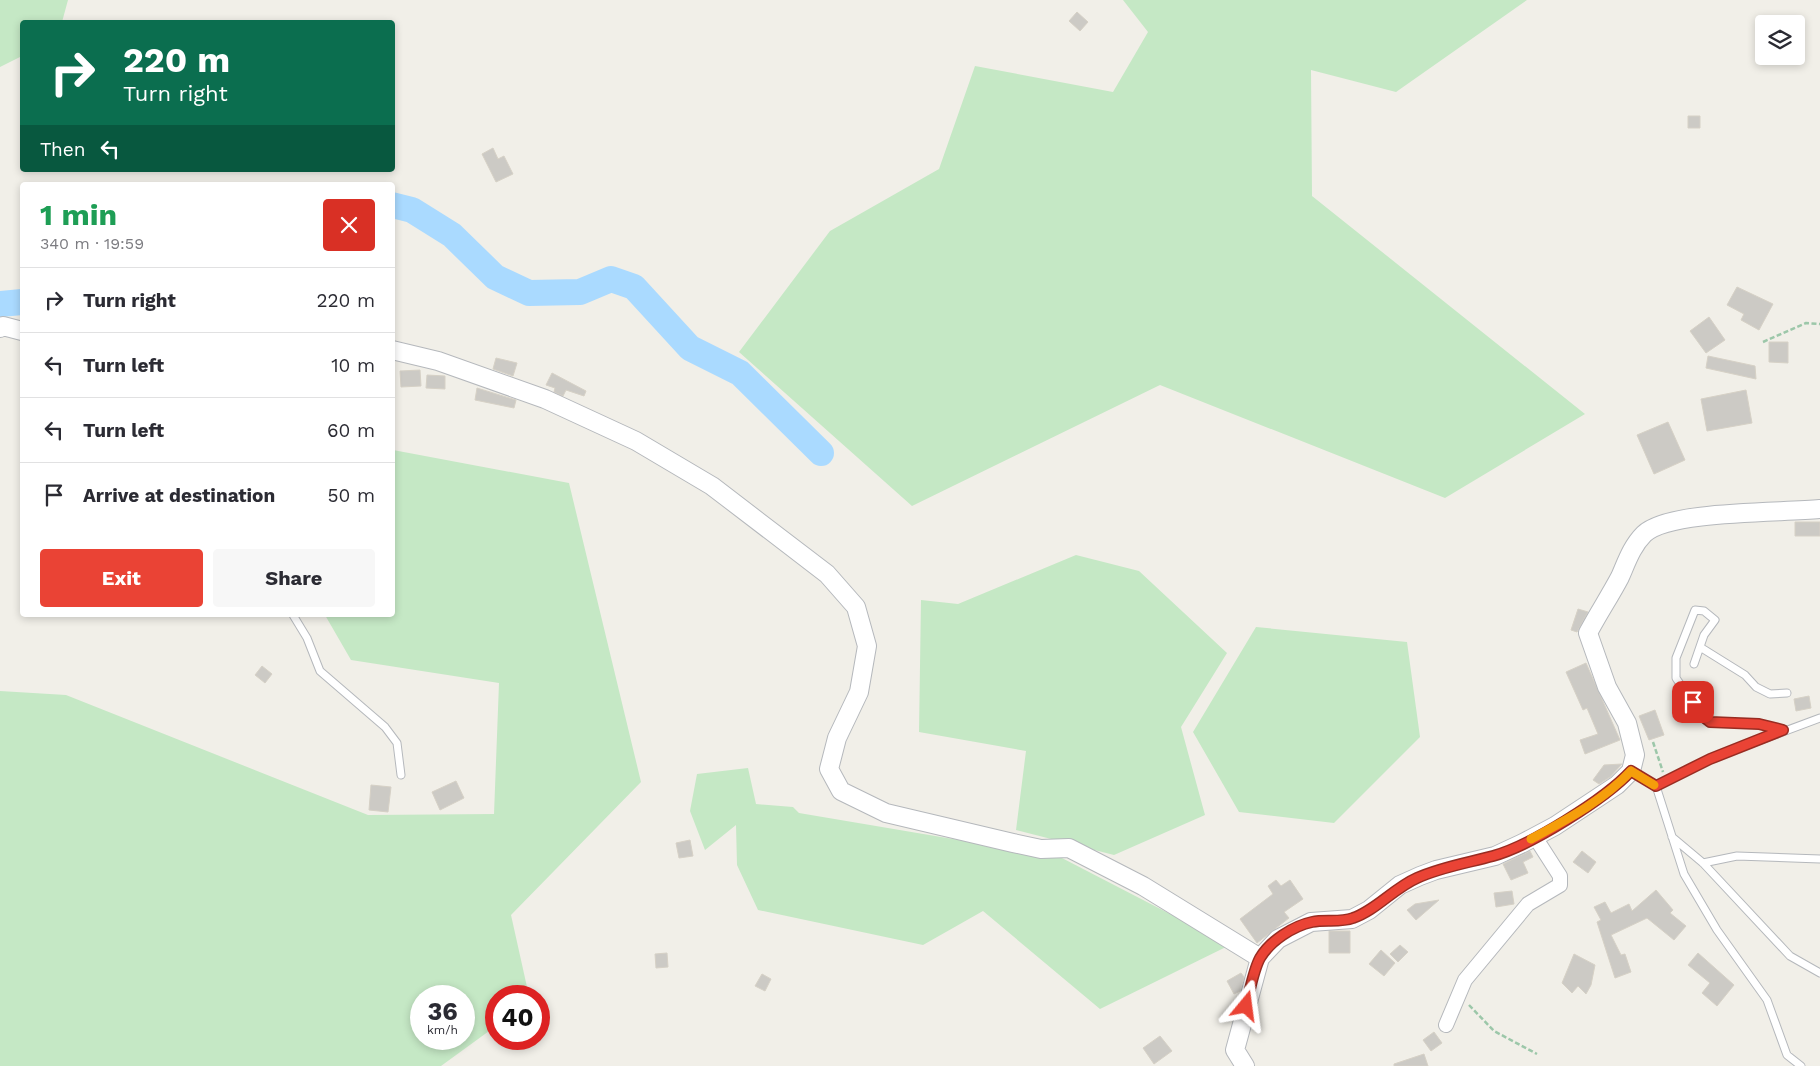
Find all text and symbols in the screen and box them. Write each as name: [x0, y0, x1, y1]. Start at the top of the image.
map controls: [1755, 15, 1805, 65]
button: layers: [1755, 15, 1805, 65]
text: 220 m: [123, 39, 230, 81]
icon: right: [40, 40, 105, 105]
text: Turn right: [123, 81, 228, 106]
icon: left: [96, 135, 124, 163]
text: Then: [40, 138, 86, 161]
text: 1 min: [40, 197, 117, 232]
button: close: [323, 199, 375, 251]
text: 340 m · 19:59: [40, 234, 144, 253]
icon: right: [40, 286, 68, 314]
text: Turn right: [83, 289, 176, 312]
text: 220 m: [316, 289, 375, 312]
icon: left: [40, 351, 68, 379]
text: Turn left: [83, 354, 164, 377]
text: 10 m: [331, 354, 375, 377]
icon: left: [40, 416, 68, 444]
text: Turn left: [83, 419, 164, 442]
text: 60 m: [327, 419, 375, 442]
icon: arrive: [40, 481, 68, 509]
text: Arrive at destination: [83, 484, 275, 507]
text: 50 m: [328, 484, 375, 507]
button: Exit: [40, 549, 203, 607]
button: Share: [213, 549, 375, 607]
pin: [1672, 681, 1714, 723]
icon: arrive: [1679, 688, 1707, 716]
position arrow: [1219, 979, 1271, 1031]
speed limit sign: 40: [485, 985, 550, 1050]
text: 36: [427, 997, 458, 1026]
text: km/h: [427, 1023, 458, 1037]

